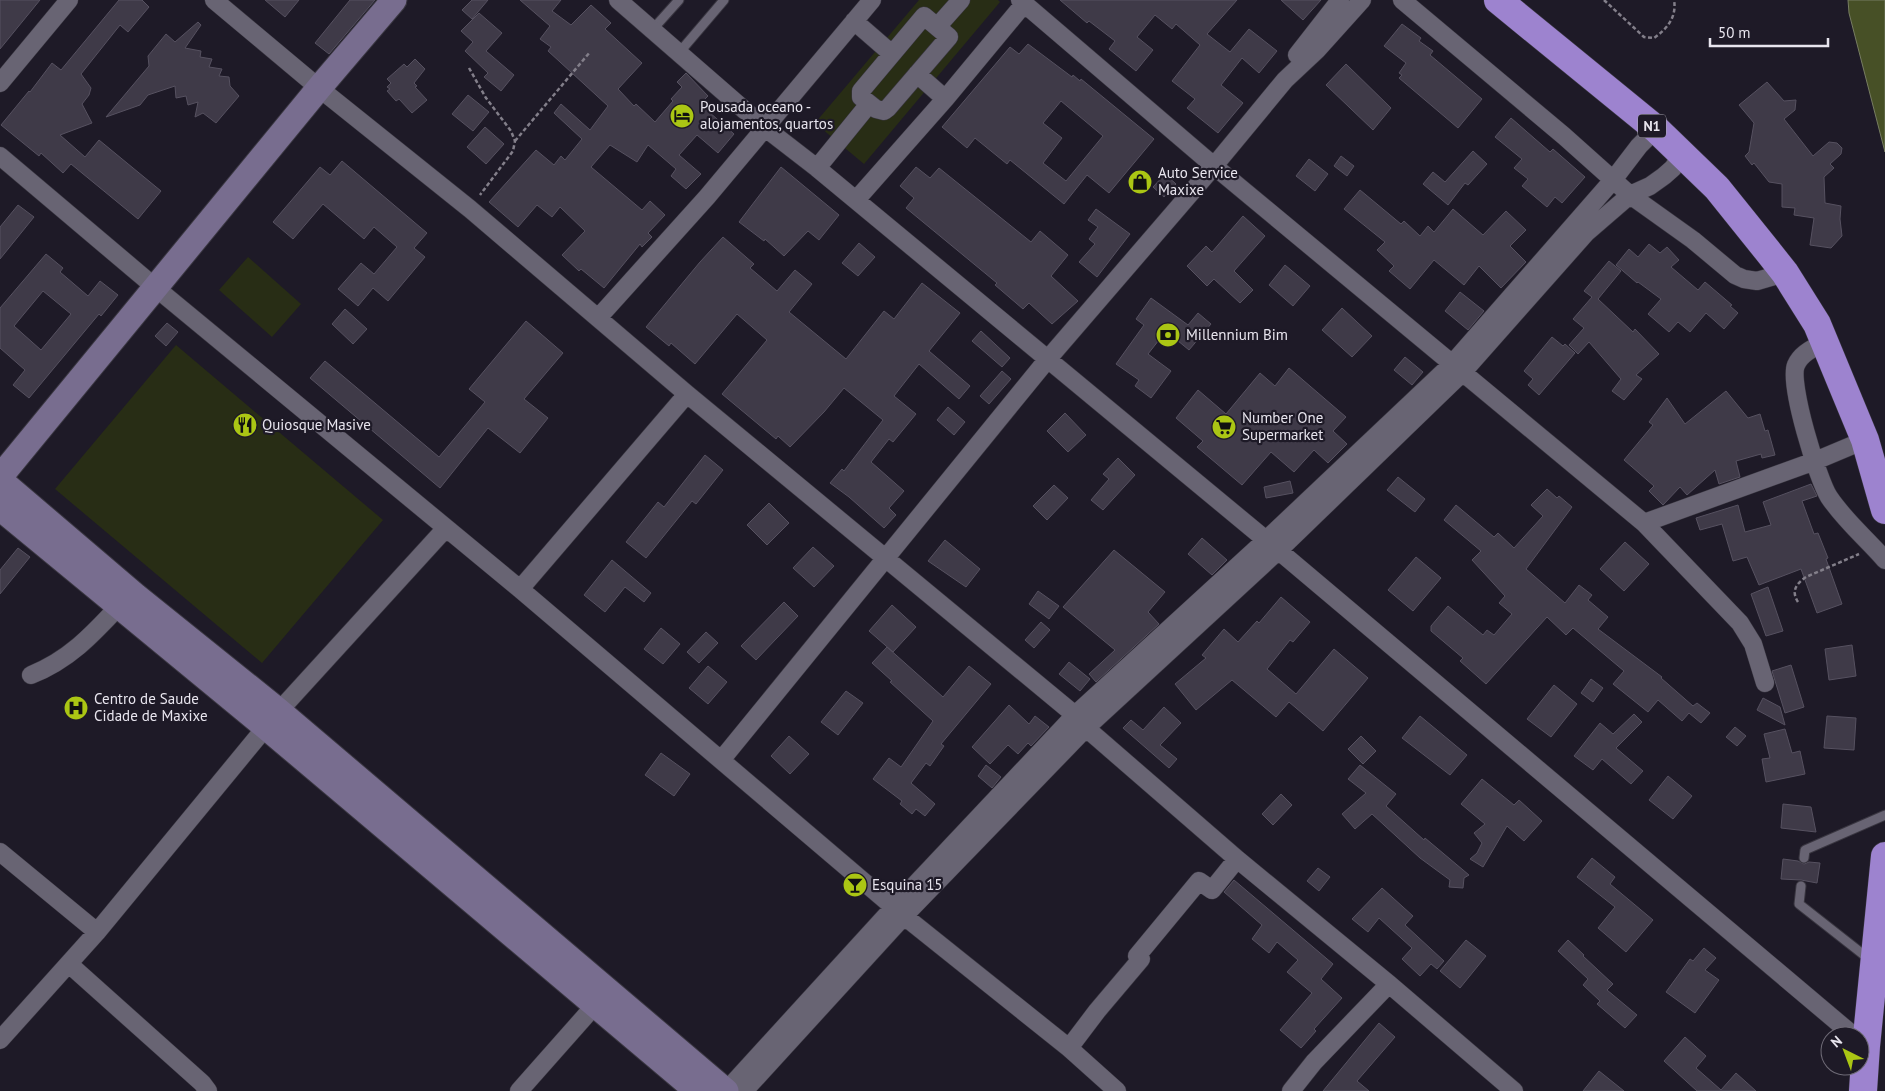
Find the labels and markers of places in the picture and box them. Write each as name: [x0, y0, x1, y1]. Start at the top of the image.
place label: Pousada oceano - alojamentos, quartos: [700, 97, 833, 133]
hotel icon: Pousada oceano - alojamentos, quartos: [669, 103, 695, 129]
place label: Auto Service Maxixe: [1158, 163, 1238, 199]
shop icon: Auto Service Maxixe: [1127, 169, 1153, 195]
bank icon: Millennium Bim: [1155, 322, 1181, 348]
place label: Millennium Bim: [1186, 325, 1288, 344]
place label: Number One Supermarket: [1242, 408, 1323, 444]
restaurant icon: Quiosque Masive: [232, 412, 258, 438]
supermarket icon: Number One Supermarket: [1211, 414, 1237, 440]
place label: Quiosque Masive: [262, 415, 371, 434]
place label: Centro de Saude Cidade de Maxixe: [94, 689, 208, 725]
hospital icon: Centro de Saude Cidade de Maxixe: [63, 695, 89, 721]
bar icon: Esquina 15: [842, 872, 868, 898]
place label: Esquina 15: [872, 875, 943, 894]

